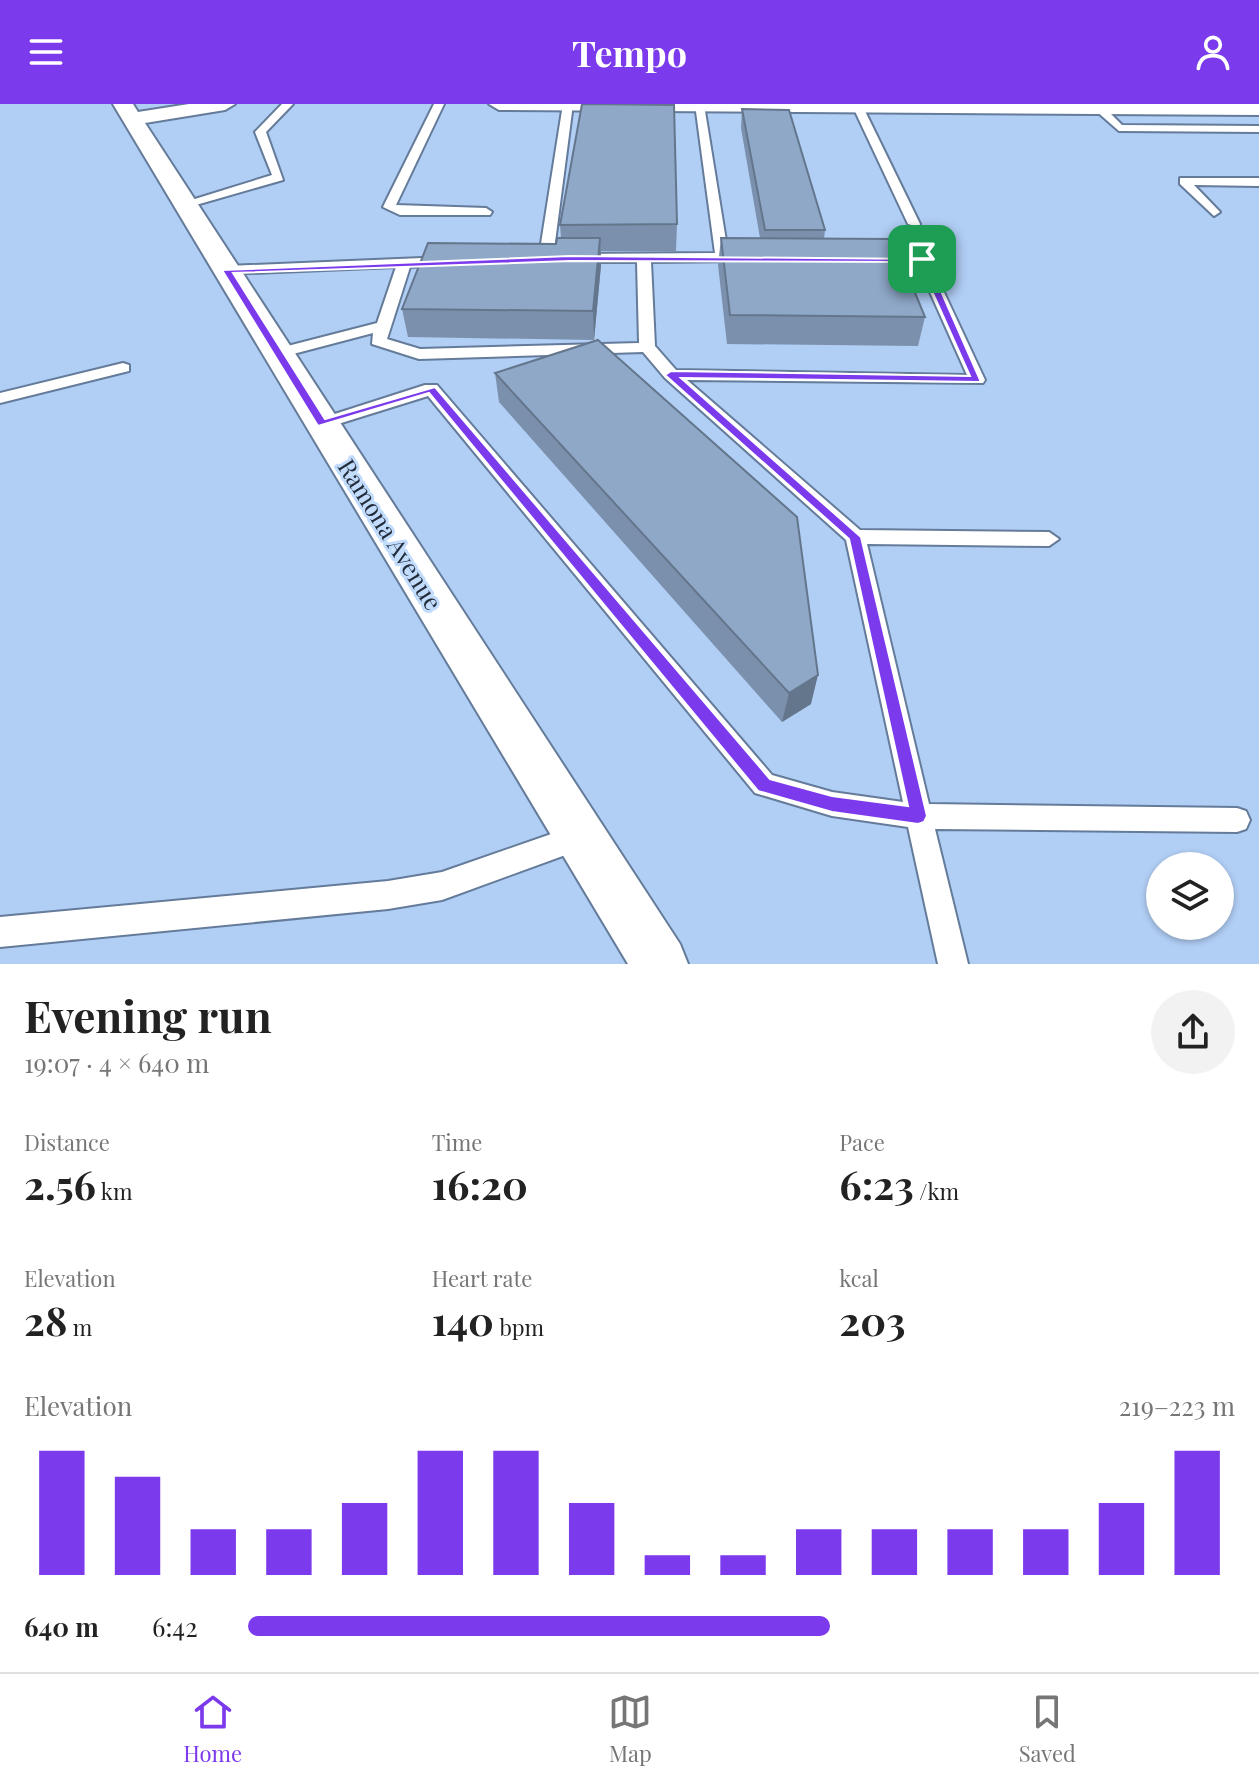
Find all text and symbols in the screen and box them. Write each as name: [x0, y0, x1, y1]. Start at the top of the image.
text: Tempo: [572, 28, 687, 76]
icon: menu: [24, 30, 68, 74]
icon: person: [1191, 30, 1235, 74]
pin: [888, 225, 956, 293]
icon: arrive: [900, 237, 944, 281]
street label: Ramona Avenue: [332, 452, 450, 616]
map controls: [1146, 852, 1234, 940]
button: layers: [1146, 852, 1234, 940]
text: Evening run: [24, 985, 272, 1044]
button: share: [1151, 990, 1235, 1074]
text: 19:07 · 4 × 640 m: [24, 1045, 209, 1080]
text: Distance: [24, 1127, 110, 1157]
text: Time: [432, 1127, 482, 1157]
text: Pace: [839, 1127, 885, 1157]
text: 2.56: [24, 1157, 96, 1210]
text: 16:20: [432, 1157, 528, 1210]
text: 6:23: [839, 1157, 914, 1210]
text: km: [96, 1176, 132, 1206]
text: /km: [914, 1176, 959, 1206]
text: Elevation: [24, 1263, 116, 1293]
text: Heart rate: [432, 1263, 532, 1293]
text: kcal: [839, 1263, 879, 1293]
text: 28: [24, 1293, 67, 1346]
text: 140: [432, 1293, 494, 1346]
text: 203: [839, 1293, 906, 1346]
text: m: [67, 1312, 92, 1342]
text: bpm: [494, 1312, 544, 1342]
text: Elevation: [24, 1388, 132, 1423]
text: 219–223 m: [1119, 1388, 1235, 1423]
text: 640 m: [24, 1609, 99, 1644]
text: 6:42: [152, 1609, 198, 1644]
tab: Home: [183, 1690, 242, 1768]
tab: Map: [608, 1690, 652, 1768]
tab: Saved: [1019, 1690, 1076, 1768]

